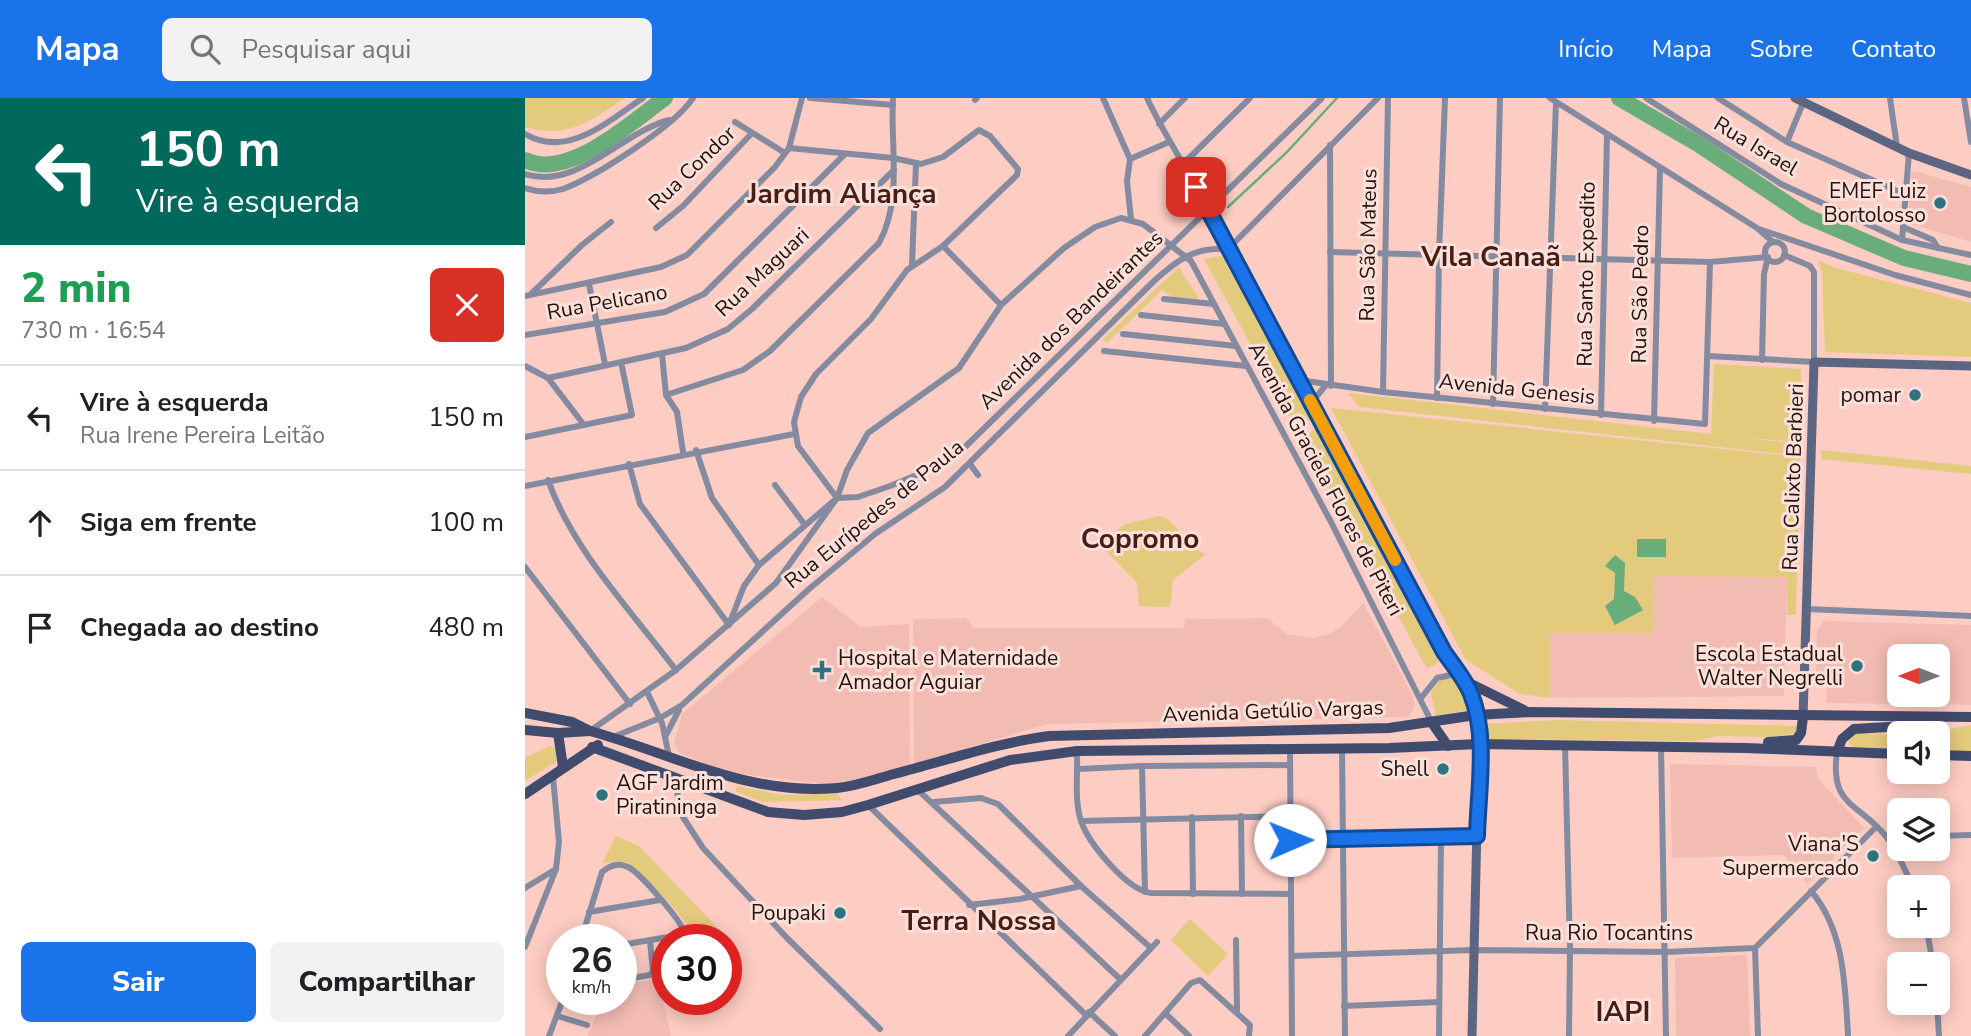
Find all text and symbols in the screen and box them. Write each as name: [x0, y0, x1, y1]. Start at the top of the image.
search box: [162, 18, 652, 81]
text: Mapa: [35, 27, 120, 72]
icon: search: [186, 30, 224, 68]
text: Pesquisar aqui: [242, 32, 411, 67]
text: Início: [1558, 33, 1614, 65]
text: Mapa: [1652, 33, 1712, 65]
text: Sobre: [1750, 33, 1813, 65]
text: Contato: [1851, 33, 1936, 65]
street label: Rua Israel: [1709, 110, 1804, 183]
text: 150 m: [136, 116, 280, 183]
street label: Rua Condor: [642, 119, 742, 217]
icon: left: [21, 126, 112, 217]
pin: [1166, 157, 1226, 217]
icon: arrive: [1177, 168, 1215, 206]
street label: Rua São Mateus: [1353, 168, 1383, 322]
district label: Jardim Aliança: [746, 175, 937, 213]
place label: EMEF Luiz Bortolosso: [1823, 177, 1926, 229]
text: Vire à esquerda: [136, 180, 360, 223]
street label: Rua Santo Expedito: [1570, 181, 1602, 367]
marker: EMEF Luiz Bortolosso: [1932, 195, 1948, 211]
street label: Rua Maguari: [709, 221, 815, 323]
street label: Avenida dos Bandeirantes: [973, 224, 1169, 416]
street label: Rua São Pedro: [1625, 224, 1655, 364]
district label: Vila Canaã: [1420, 238, 1561, 276]
text: 2 min: [21, 260, 131, 317]
button: close: [430, 268, 504, 342]
street label: Rua Pelicano: [545, 278, 669, 326]
text: 730 m · 16:54: [21, 315, 166, 346]
street label: Avenida Graciela Flores de Piteri: [1242, 338, 1410, 620]
street label: Avenida Genesis: [1438, 367, 1596, 411]
place label: pomar: [1840, 381, 1901, 409]
street label: Rua Calixto Barbieri: [1776, 383, 1810, 571]
text: Vire à esquerda: [80, 385, 269, 420]
marker: pomar: [1907, 387, 1923, 403]
icon: left: [21, 399, 59, 437]
text: 150 m: [428, 400, 504, 435]
text: Rua Irene Pereira Leitão: [80, 420, 325, 451]
street label: Rua Eurípedes de Paula: [779, 433, 969, 595]
icon: ahead: [21, 504, 59, 542]
text: Siga em frente: [80, 505, 257, 540]
text: 100 m: [428, 505, 504, 540]
district label: Copromo: [1081, 520, 1199, 558]
icon: arrive: [21, 609, 59, 647]
text: Chegada ao destino: [80, 610, 319, 645]
text: 480 m: [428, 610, 504, 645]
place label: Escola Estadual Walter Negrelli: [1695, 640, 1844, 692]
place label: Hospital e Maternidade Amador Aguiar: [838, 644, 1058, 696]
north arrow: [1887, 644, 1949, 707]
map controls: [1887, 644, 1950, 1015]
marker: Escola Estadual Walter Negrelli: [1849, 658, 1865, 674]
marker: Hospital e Maternidade Amador Aguiar: [812, 660, 832, 680]
street label: Avenida Getúlio Vargas: [1162, 693, 1384, 729]
button: sound: [1887, 721, 1950, 784]
place label: Shell: [1381, 755, 1430, 783]
marker: Shell: [1435, 761, 1451, 777]
place label: AGF Jardim Piratininga: [616, 769, 724, 821]
marker: AGF Jardim Piratininga: [594, 787, 610, 803]
button: layers: [1887, 798, 1950, 861]
position arrow: [1253, 803, 1327, 877]
place label: Viana'S Supermercado: [1722, 830, 1859, 882]
marker: Viana'S Supermercado: [1865, 848, 1881, 864]
button: +: [1887, 875, 1950, 938]
place label: Poupaki: [751, 899, 826, 927]
district label: Terra Nossa: [902, 902, 1056, 940]
marker: Poupaki: [832, 905, 848, 921]
street label: Rua Rio Tocantins: [1525, 919, 1693, 947]
speed limit sign: 30: [651, 924, 742, 1015]
text: 26: [570, 937, 613, 984]
button: Sair: [21, 942, 256, 1022]
button: Compartilhar: [270, 942, 504, 1022]
button: −: [1887, 952, 1950, 1015]
text: km/h: [572, 975, 611, 999]
district label: IAPI: [1596, 993, 1650, 1031]

